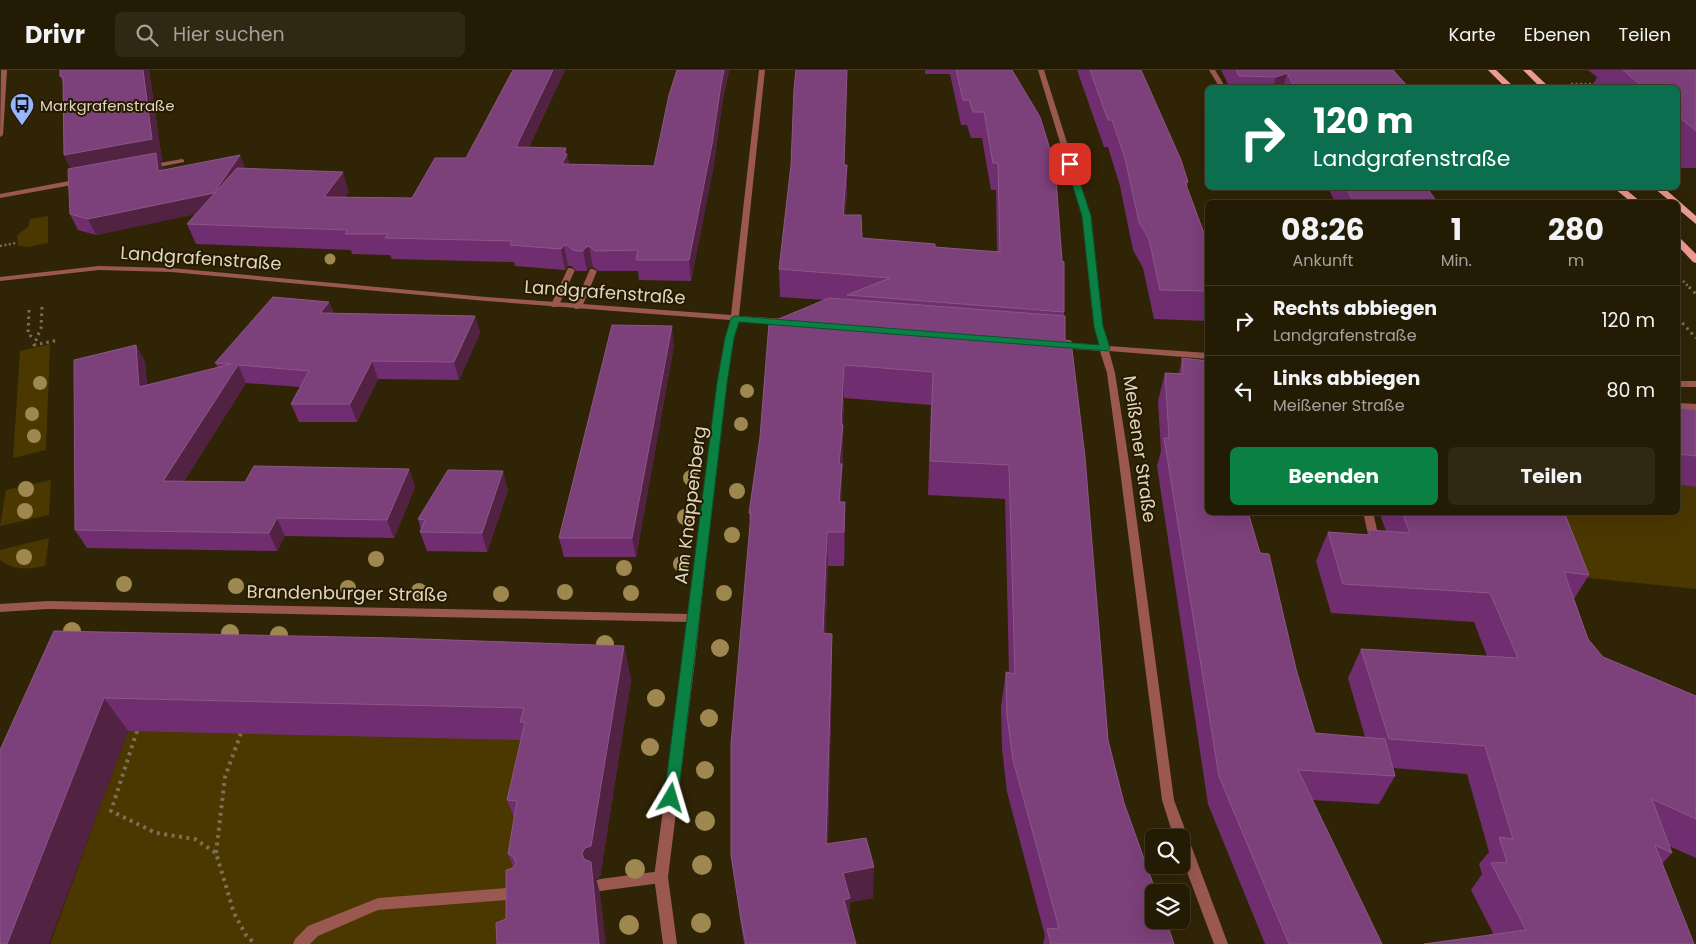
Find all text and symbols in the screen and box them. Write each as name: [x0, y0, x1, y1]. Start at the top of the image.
search box: [115, 12, 465, 57]
text: Drivr: [25, 18, 85, 51]
icon: search: [133, 21, 161, 49]
text: Hier suchen: [173, 21, 285, 48]
text: Karte: [1448, 22, 1496, 47]
text: Ebenen: [1524, 22, 1591, 47]
text: Teilen: [1619, 22, 1671, 47]
bus stop icon: Markgrafenstraße: [9, 92, 35, 126]
place label: Markgrafenstraße: [40, 95, 175, 116]
text: 120 m: [1313, 96, 1413, 145]
icon: right: [1230, 105, 1295, 170]
pin: [1049, 143, 1091, 185]
text: Landgrafenstraße: [1313, 143, 1510, 174]
icon: arrive: [1056, 150, 1084, 178]
text: 08:26: [1281, 208, 1365, 251]
text: 1: [1451, 208, 1462, 251]
text: 280: [1548, 208, 1604, 251]
street label: Landgrafenstraße: [120, 240, 282, 276]
text: Ankunft: [1292, 249, 1353, 272]
text: Min.: [1441, 249, 1472, 272]
text: m: [1568, 249, 1584, 272]
street label: Landgrafenstraße: [524, 274, 686, 310]
text: Rechts abbiegen: [1273, 295, 1437, 322]
icon: right: [1230, 307, 1258, 335]
text: 120 m: [1601, 307, 1655, 334]
text: Landgrafenstraße: [1273, 324, 1417, 347]
text: Links abbiegen: [1273, 365, 1420, 392]
street label: Meißener Straße: [1117, 374, 1163, 524]
icon: left: [1230, 377, 1258, 405]
text: 80 m: [1606, 377, 1655, 404]
text: Meißener Straße: [1273, 394, 1405, 417]
street label: Am Knappenberg: [668, 424, 712, 586]
button: Beenden: [1230, 447, 1438, 505]
button: Teilen: [1448, 447, 1655, 505]
street label: Brandenburger Straße: [246, 579, 448, 607]
position arrow: [644, 771, 696, 823]
map controls: [1145, 829, 1190, 929]
button: search: [1145, 829, 1190, 874]
button: layers: [1145, 884, 1190, 929]

